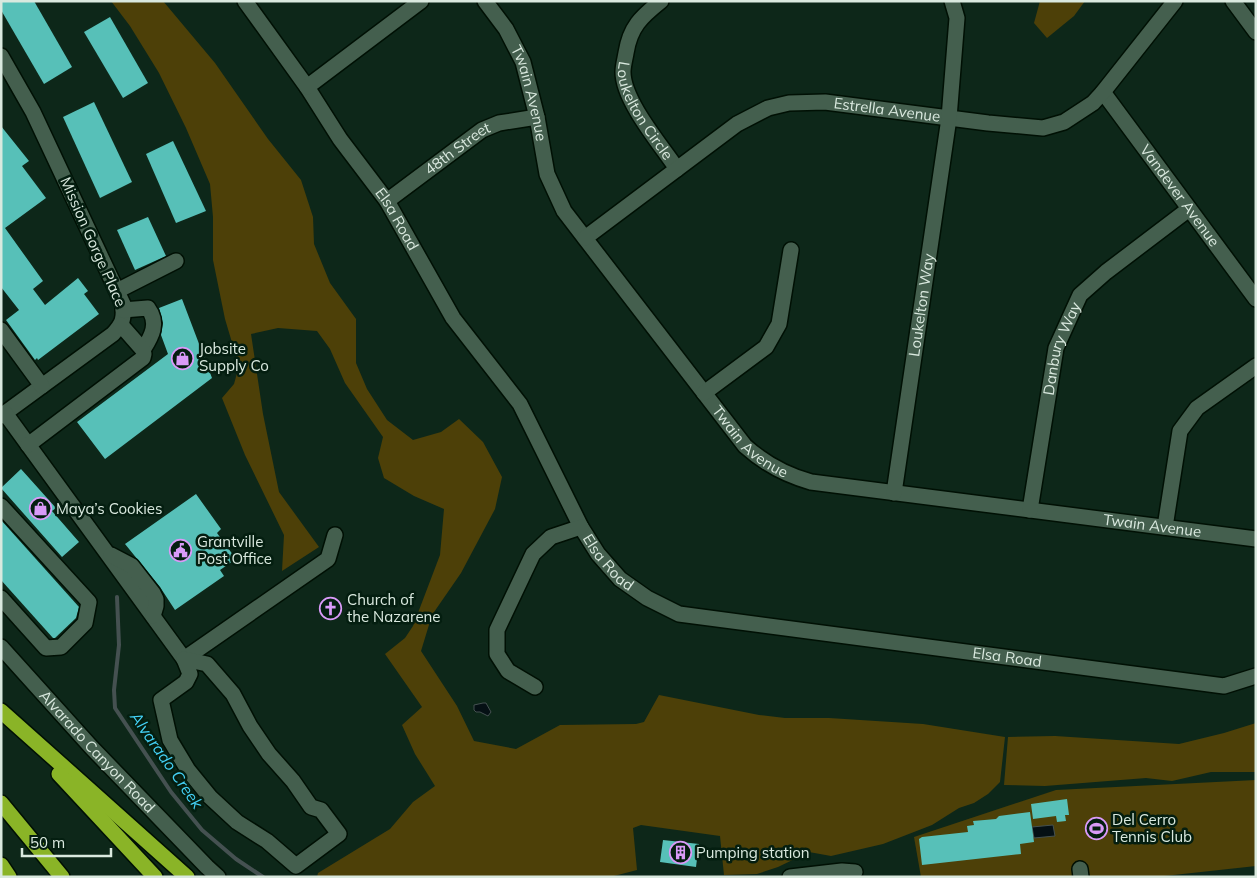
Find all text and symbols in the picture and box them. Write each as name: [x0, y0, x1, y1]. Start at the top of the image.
street label: Twain Avenue: [507, 42, 551, 143]
street label: Loukelton Circle: [614, 60, 677, 163]
street label: Estrella Avenue: [833, 93, 941, 126]
street label: 48th Street: [420, 118, 493, 179]
street label: Vandever Avenue: [1136, 141, 1224, 250]
street label: Mission Gorge Place: [56, 174, 131, 310]
street label: Elsa Road: [371, 184, 423, 254]
street label: Loukelton Way: [904, 252, 938, 358]
street label: Danbury Way: [1039, 299, 1085, 397]
place label: Jobsite Supply Co: [199, 339, 269, 375]
shop icon: Jobsite Supply Co: [171, 346, 195, 370]
street label: Twain Avenue: [708, 402, 791, 482]
shop icon: Maya’s Cookies: [28, 497, 52, 521]
place label: Maya’s Cookies: [56, 499, 162, 518]
street label: Twain Avenue: [1102, 510, 1202, 541]
street label: Elsa Road: [579, 530, 638, 595]
place label: Grantville Post Office: [197, 532, 272, 568]
public building icon: Grantville Post Office: [169, 539, 193, 563]
place label: Church of the Nazarene: [347, 590, 441, 626]
church icon: Church of the Nazarene: [319, 597, 343, 621]
street label: Elsa Road: [971, 643, 1043, 671]
street label: Alvarado Canyon Road: [35, 686, 159, 817]
water label: Alvarado Creek: [126, 707, 208, 813]
place label: Del Cerro Tennis Club: [1112, 810, 1192, 846]
sports icon: Del Cerro Tennis Club: [1084, 817, 1108, 841]
scale bar: [22, 826, 111, 858]
text: 50 m: [30, 833, 65, 852]
building icon: Pumping station: [668, 841, 692, 865]
place label: Pumping station: [696, 843, 810, 862]

